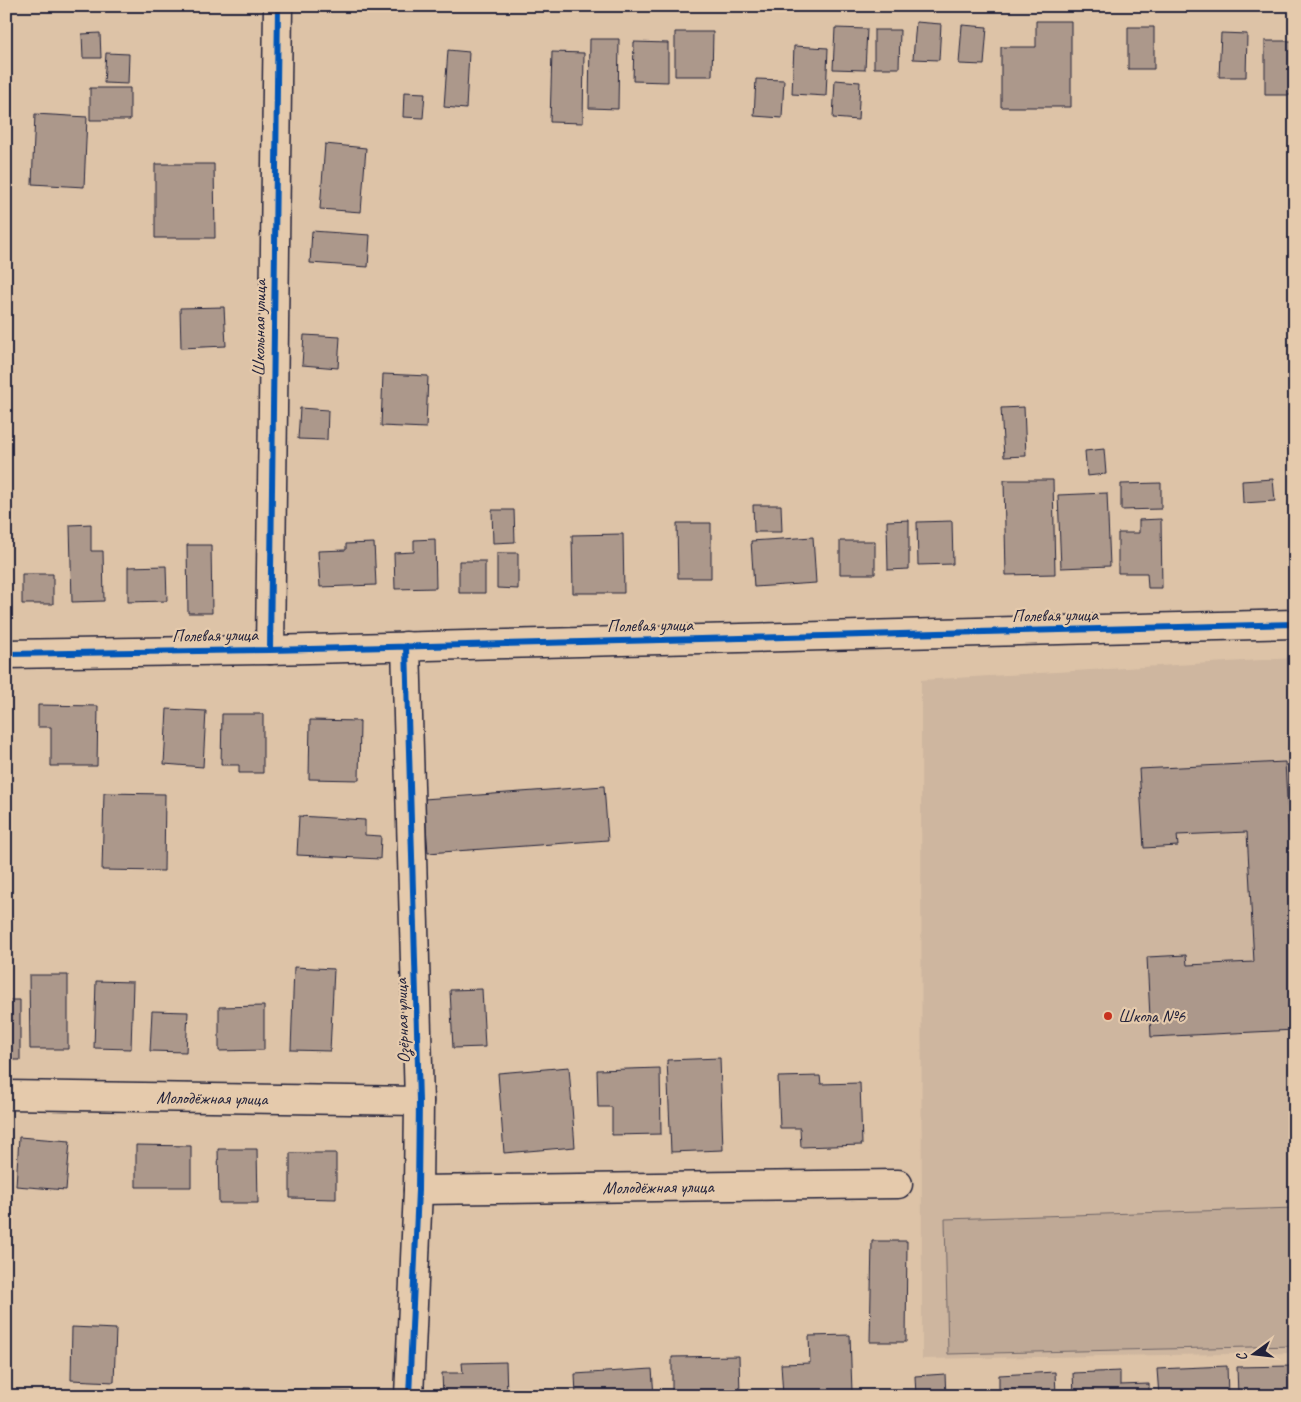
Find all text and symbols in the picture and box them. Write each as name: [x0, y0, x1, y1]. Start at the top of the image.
street label: Школьная улица: [247, 278, 271, 377]
street label: Полевая улица: [1012, 603, 1099, 627]
street label: Полевая улица: [607, 613, 694, 637]
street label: Полевая улица: [172, 623, 259, 647]
street label: Озёрная улица: [389, 976, 415, 1064]
place label: Школа №6: [1118, 1005, 1186, 1027]
marker: Школа №6: [1102, 1010, 1114, 1022]
street label: Молодёжная улица: [156, 1086, 269, 1110]
street label: Молодёжная улица: [602, 1175, 715, 1199]
north arrow: [1228, 1330, 1278, 1380]
text: С: [1232, 1350, 1251, 1363]

